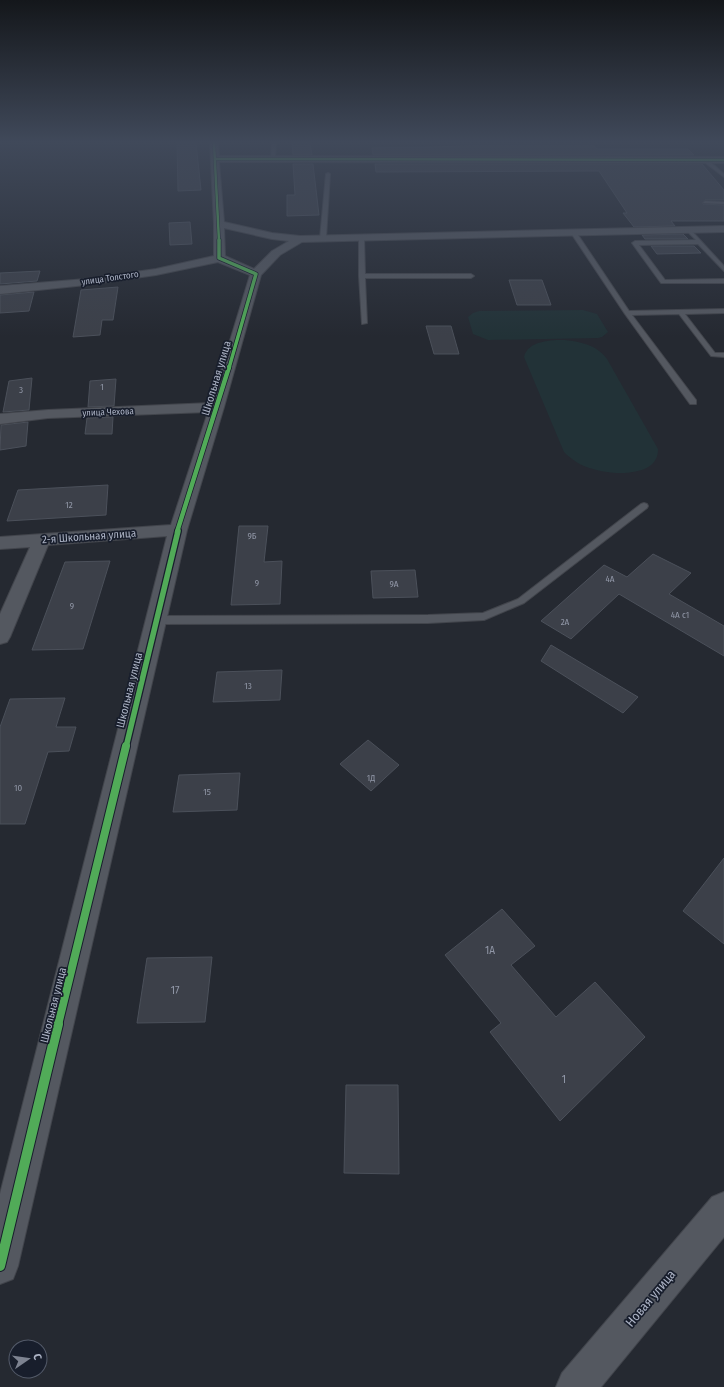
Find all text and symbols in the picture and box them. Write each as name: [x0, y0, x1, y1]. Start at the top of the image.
street label: улица Толстого: [81, 269, 139, 287]
street label: Школьная улица: [199, 339, 234, 417]
house number: 1: [100, 382, 104, 392]
house number: 3: [19, 385, 23, 395]
street label: улица Чехова: [82, 406, 134, 418]
house number: 12: [65, 500, 73, 510]
street label: 2-я Школьная улица: [42, 527, 136, 546]
house number: 9Б: [247, 531, 257, 541]
house number: 4А: [605, 574, 615, 584]
house number: 9: [255, 578, 259, 588]
house number: 9А: [389, 579, 399, 589]
house number: 9: [70, 601, 74, 611]
house number: 4А с1: [671, 610, 689, 620]
house number: 2А: [561, 617, 570, 627]
street label: Школьная улица: [114, 651, 145, 729]
house number: 13: [244, 681, 252, 691]
house number: 1Д: [367, 773, 375, 783]
house number: 10: [14, 783, 22, 793]
house number: 15: [203, 787, 211, 797]
house number: 1А: [485, 944, 495, 957]
street label: Школьная улица: [38, 966, 69, 1044]
house number: 17: [171, 984, 180, 997]
house number: 1: [562, 1073, 566, 1086]
street label: Новая улица: [622, 1267, 678, 1330]
north arrow: [8, 1339, 48, 1379]
text: С: [30, 1353, 44, 1361]

